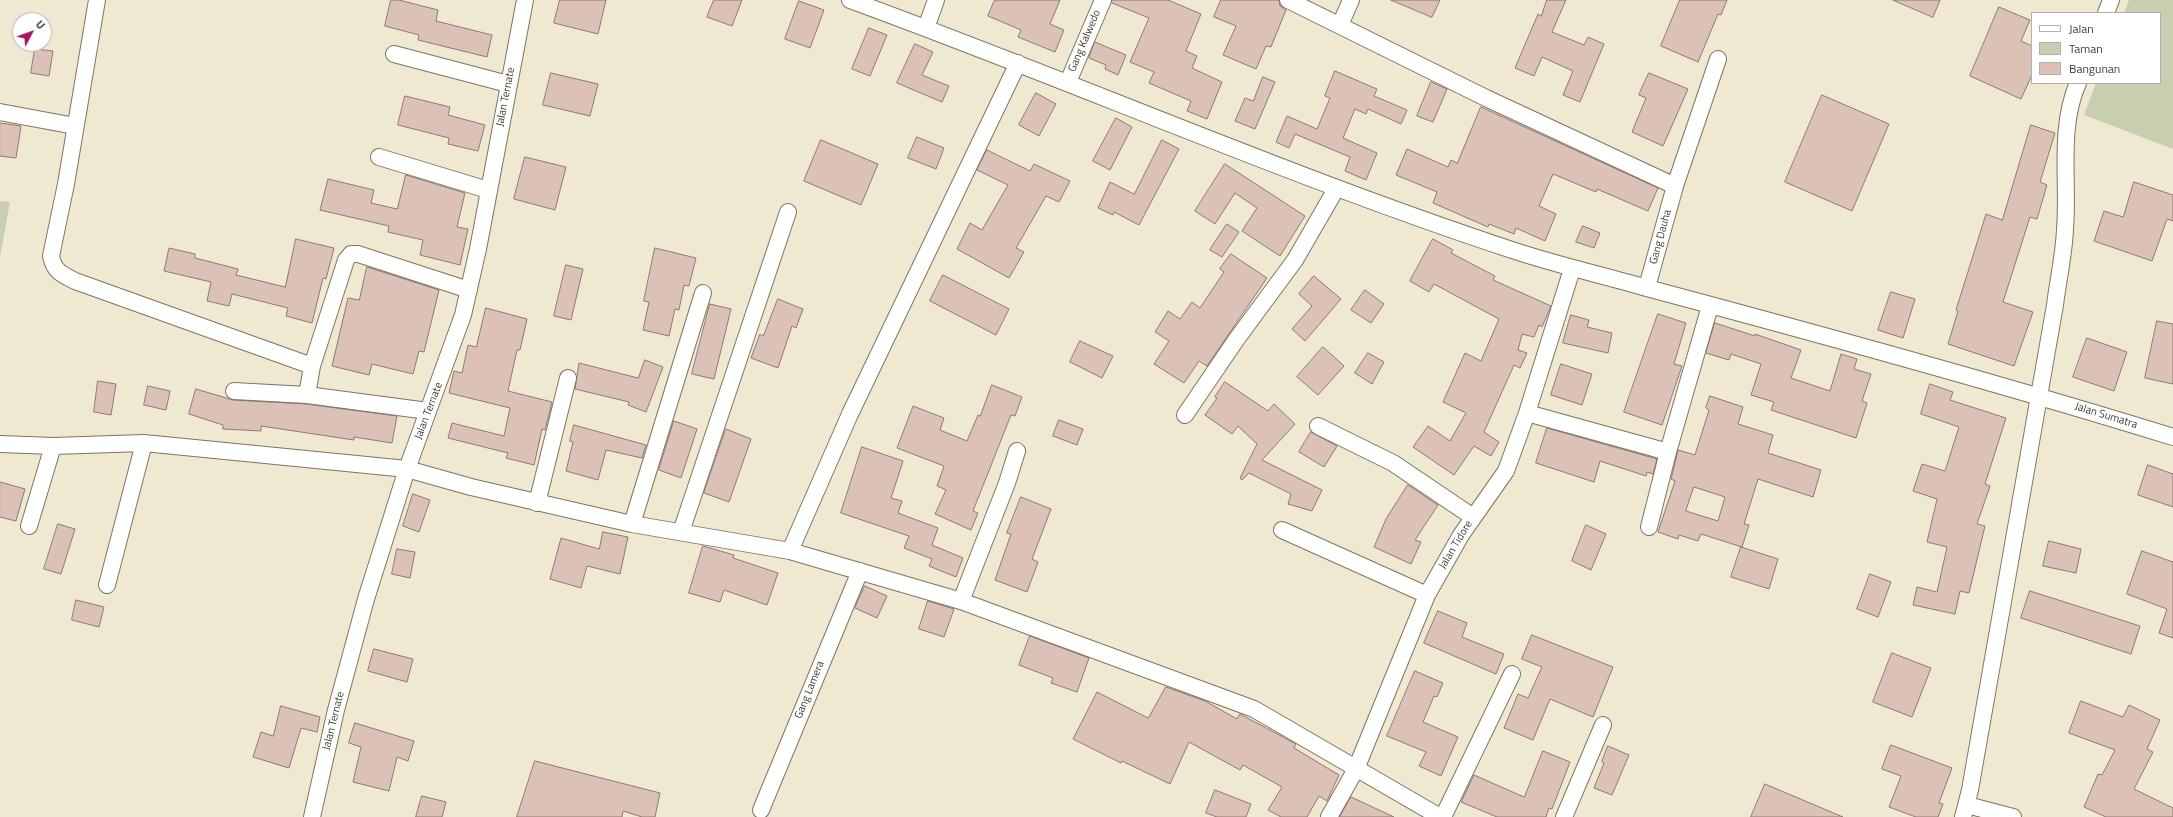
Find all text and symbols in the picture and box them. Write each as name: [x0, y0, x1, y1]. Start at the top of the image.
street label: Gang Kalwedo: [1066, 8, 1104, 74]
north arrow: [12, 12, 52, 52]
legend: [2031, 12, 2161, 84]
text: U: [32, 17, 49, 33]
text: Jalan: [2069, 19, 2094, 38]
text: Taman: [2069, 39, 2103, 58]
text: Bangunan: [2069, 59, 2120, 78]
street label: Jalan Ternate: [494, 66, 518, 128]
street label: Gang Dauha: [1647, 208, 1675, 266]
street label: Jalan Ternate: [412, 381, 446, 441]
street label: Jalan Sumatra: [2073, 400, 2139, 432]
street label: Jalan Tidore: [1436, 518, 1476, 572]
street label: Gang Lamera: [792, 659, 828, 721]
street label: Jalan Ternate: [320, 690, 348, 752]

